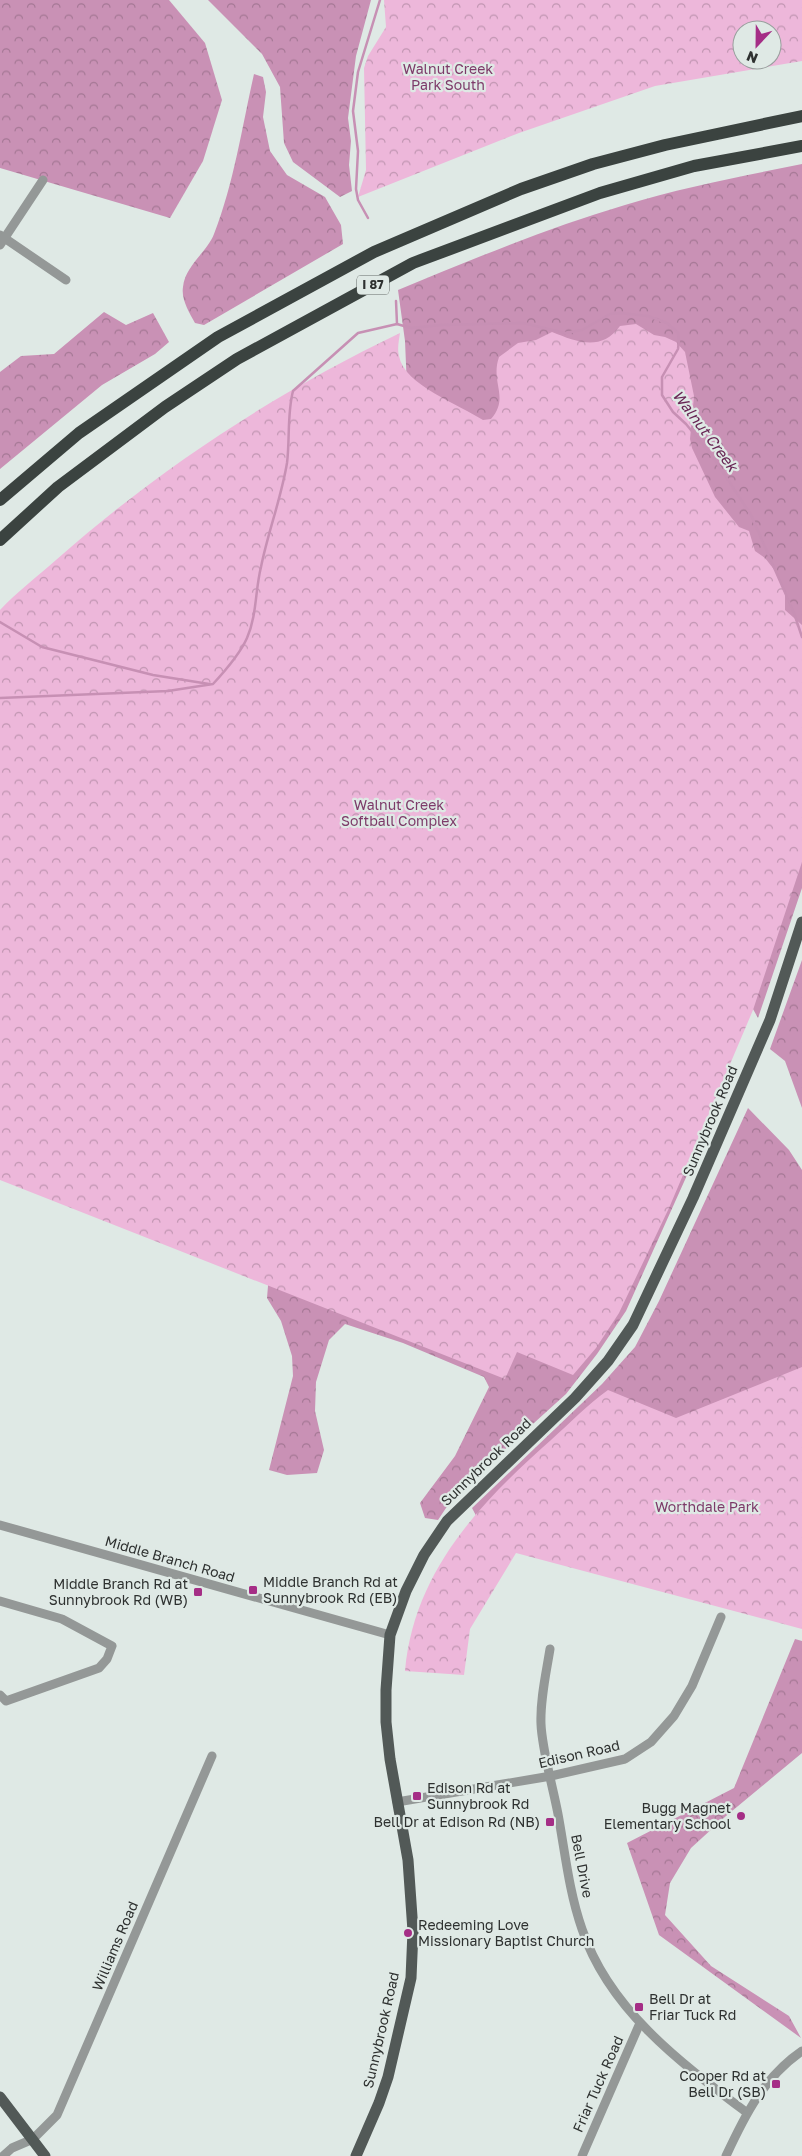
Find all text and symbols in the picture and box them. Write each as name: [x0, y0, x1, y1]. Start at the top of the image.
north arrow: [732, 20, 782, 70]
text: N: [744, 48, 760, 67]
park label: Walnut Creek Park South: [403, 60, 493, 93]
road number: I 87: [357, 276, 389, 294]
water label: Walnut Creek: [669, 386, 743, 476]
park label: Walnut Creek Softball Complex: [341, 796, 457, 829]
street label: Sunnybrook Road: [679, 1063, 741, 1179]
street label: Sunnybrook Road: [437, 1414, 534, 1509]
park label: Worthdale Park: [655, 1498, 759, 1515]
street label: Middle Branch Road: [103, 1532, 237, 1585]
place label: Middle Branch Rd at Sunnybrook Rd (EB): [263, 1573, 398, 1606]
place label: Middle Branch Rd at Sunnybrook Rd (WB): [49, 1575, 188, 1608]
marker: Middle Branch Rd at Sunnybrook Rd (EB): [247, 1584, 259, 1596]
marker: Middle Branch Rd at Sunnybrook Rd (WB): [192, 1586, 204, 1598]
street label: Edison Road: [537, 1736, 621, 1771]
place label: Edison Rd at Sunnybrook Rd: [427, 1779, 529, 1812]
marker: Edison Rd at Sunnybrook Rd: [411, 1790, 423, 1802]
place label: Bugg Magnet Elementary School: [604, 1799, 731, 1832]
marker: Bugg Magnet Elementary School: [735, 1810, 747, 1822]
place label: Bell Dr at Edison Rd (NB): [374, 1813, 540, 1830]
marker: Bell Dr at Edison Rd (NB): [544, 1816, 556, 1828]
street label: Bell Drive: [568, 1833, 597, 1899]
street label: Williams Road: [88, 1899, 141, 1993]
place label: Redeeming Love Missionary Baptist Church: [418, 1916, 594, 1949]
marker: Redeeming Love Missionary Baptist Church: [402, 1927, 414, 1939]
street label: Sunnybrook Road: [359, 1970, 402, 2090]
place label: Bell Dr at Friar Tuck Rd: [649, 1990, 736, 2023]
marker: Bell Dr at Friar Tuck Rd: [633, 2001, 645, 2013]
street label: Friar Tuck Road: [569, 2033, 626, 2135]
place label: Cooper Rd at Bell Dr (SB): [679, 2067, 766, 2100]
marker: Cooper Rd at Bell Dr (SB): [770, 2078, 782, 2090]

